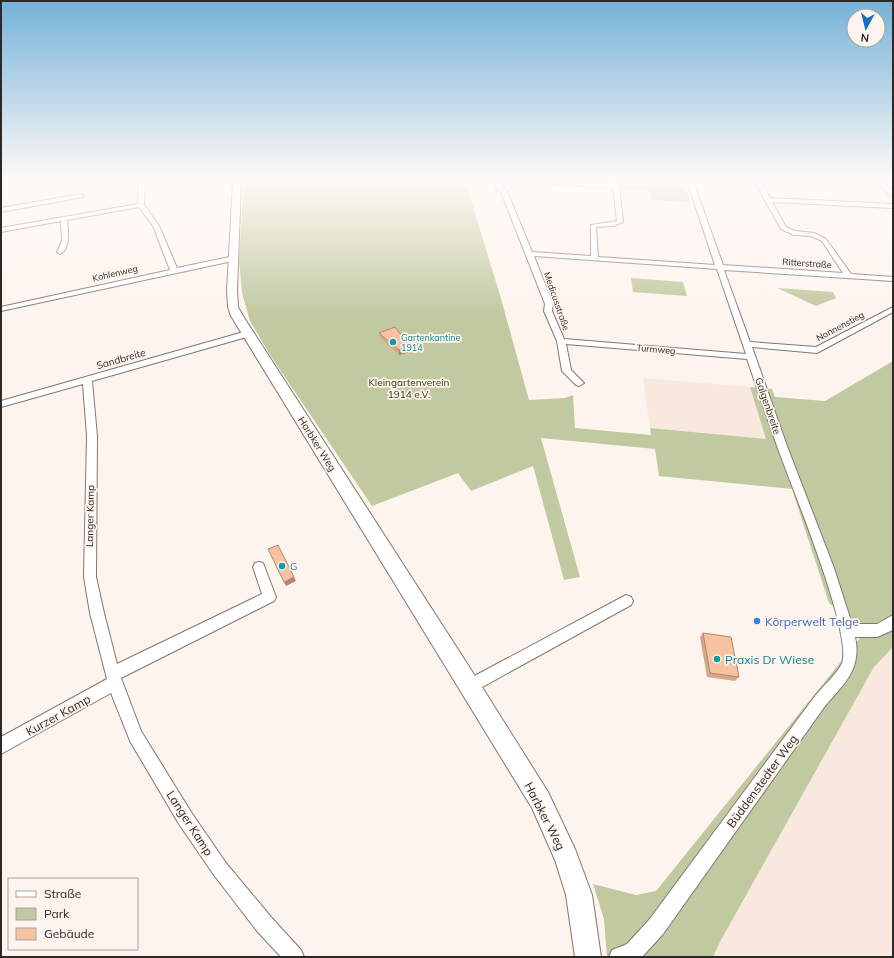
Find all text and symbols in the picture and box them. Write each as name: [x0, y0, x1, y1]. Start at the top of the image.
north arrow: [846, 8, 886, 48]
text: N: [860, 30, 870, 45]
street label: Ritterstraße: [782, 256, 832, 270]
street label: Kohlenweg: [91, 262, 139, 284]
street label: Medicusstraße: [542, 270, 572, 332]
street label: Nonnenstieg: [814, 309, 866, 343]
place label: Gartenkantine 1914: [401, 332, 461, 353]
marker: Gartenkantine 1914: [388, 337, 398, 347]
street label: Turmweg: [636, 342, 676, 356]
street label: Sandbreite: [95, 346, 147, 372]
park label: Kleingartenverein 1914 e.V.: [369, 376, 450, 401]
street label: Galgenbreite: [752, 376, 784, 436]
street label: Harbker Weg: [295, 414, 339, 474]
street label: Langer Kamp: [83, 485, 97, 547]
place label: G: [290, 560, 297, 573]
marker: G: [277, 561, 287, 571]
place label: Körperwelt Telge: [765, 614, 859, 629]
marker: Körperwelt Telge: [752, 616, 762, 626]
place label: Praxis Dr Wiese: [725, 652, 814, 667]
marker: Praxis Dr Wiese: [712, 654, 722, 664]
street label: Kurzer Kamp: [23, 691, 93, 739]
street label: Büddenstedter Weg: [723, 732, 801, 830]
street label: Harbker Weg: [521, 779, 569, 853]
street label: Langer Kamp: [163, 788, 217, 858]
legend: [8, 878, 138, 950]
text: Straße: [44, 886, 81, 901]
text: Park: [44, 906, 70, 921]
text: Gebäude: [44, 926, 94, 941]

